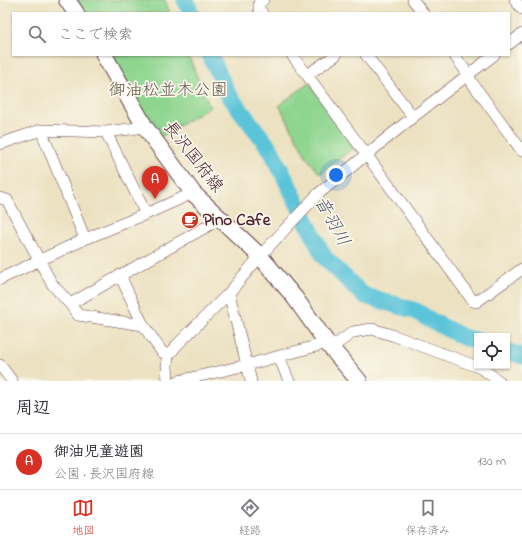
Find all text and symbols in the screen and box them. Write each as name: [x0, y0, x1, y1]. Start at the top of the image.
search box: [12, 12, 510, 56]
icon: search: [26, 23, 48, 45]
text: ここで検索: [58, 24, 133, 46]
park label: 御油松並木公園: [109, 78, 228, 103]
street label: 長沢国府線: [157, 116, 229, 198]
your location: [326, 165, 346, 185]
pin: A: [142, 166, 168, 199]
water label: 音羽川: [307, 192, 355, 252]
place label: Pino Cafe: [203, 208, 272, 233]
cafe icon: Pino Cafe: [180, 210, 200, 230]
map controls: [474, 333, 510, 369]
button: locate: [474, 333, 510, 369]
text: 周辺: [16, 396, 50, 421]
text: 御油児童遊園: [54, 441, 144, 463]
text: A: [25, 452, 33, 471]
text: 130 m: [478, 452, 506, 471]
text: 公園 · 長沢国府線: [54, 465, 154, 484]
tab: 地図: [72, 497, 94, 539]
tab: 経路: [239, 497, 261, 539]
tab: 保存済み: [406, 497, 450, 539]

